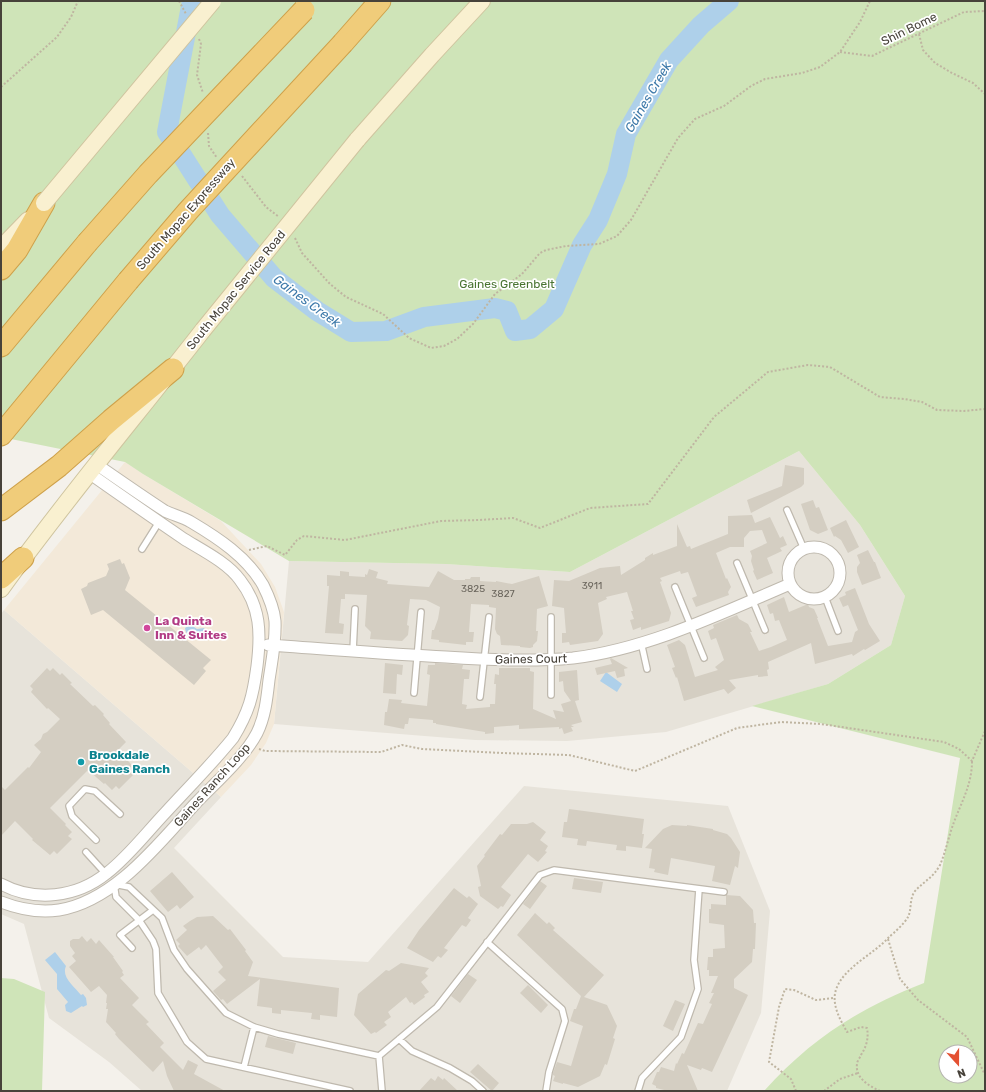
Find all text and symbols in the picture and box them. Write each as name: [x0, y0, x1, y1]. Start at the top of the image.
street label: Shin Bome: [879, 9, 939, 48]
water label: Gaines Creek: [622, 59, 674, 135]
street label: South Mopac Expressway: [134, 155, 238, 273]
street label: South Mopac Service Road: [184, 228, 288, 352]
water label: Gaines Creek: [270, 272, 344, 331]
park label: Gaines Greenbelt: [459, 277, 555, 291]
house number: 3911: [582, 580, 602, 592]
house number: 3825: [461, 583, 485, 595]
house number: 3827: [491, 588, 515, 600]
place label: La Quinta Inn & Suites: [155, 614, 227, 642]
marker: La Quinta Inn & Suites: [142, 623, 152, 633]
street label: Gaines Court: [495, 651, 567, 667]
street label: Gaines Ranch Loop: [171, 741, 253, 829]
place label: Brookdale Gaines Ranch: [89, 748, 170, 776]
marker: Brookdale Gaines Ranch: [76, 757, 86, 767]
north arrow: [938, 1044, 978, 1084]
text: N: [955, 1065, 967, 1080]

